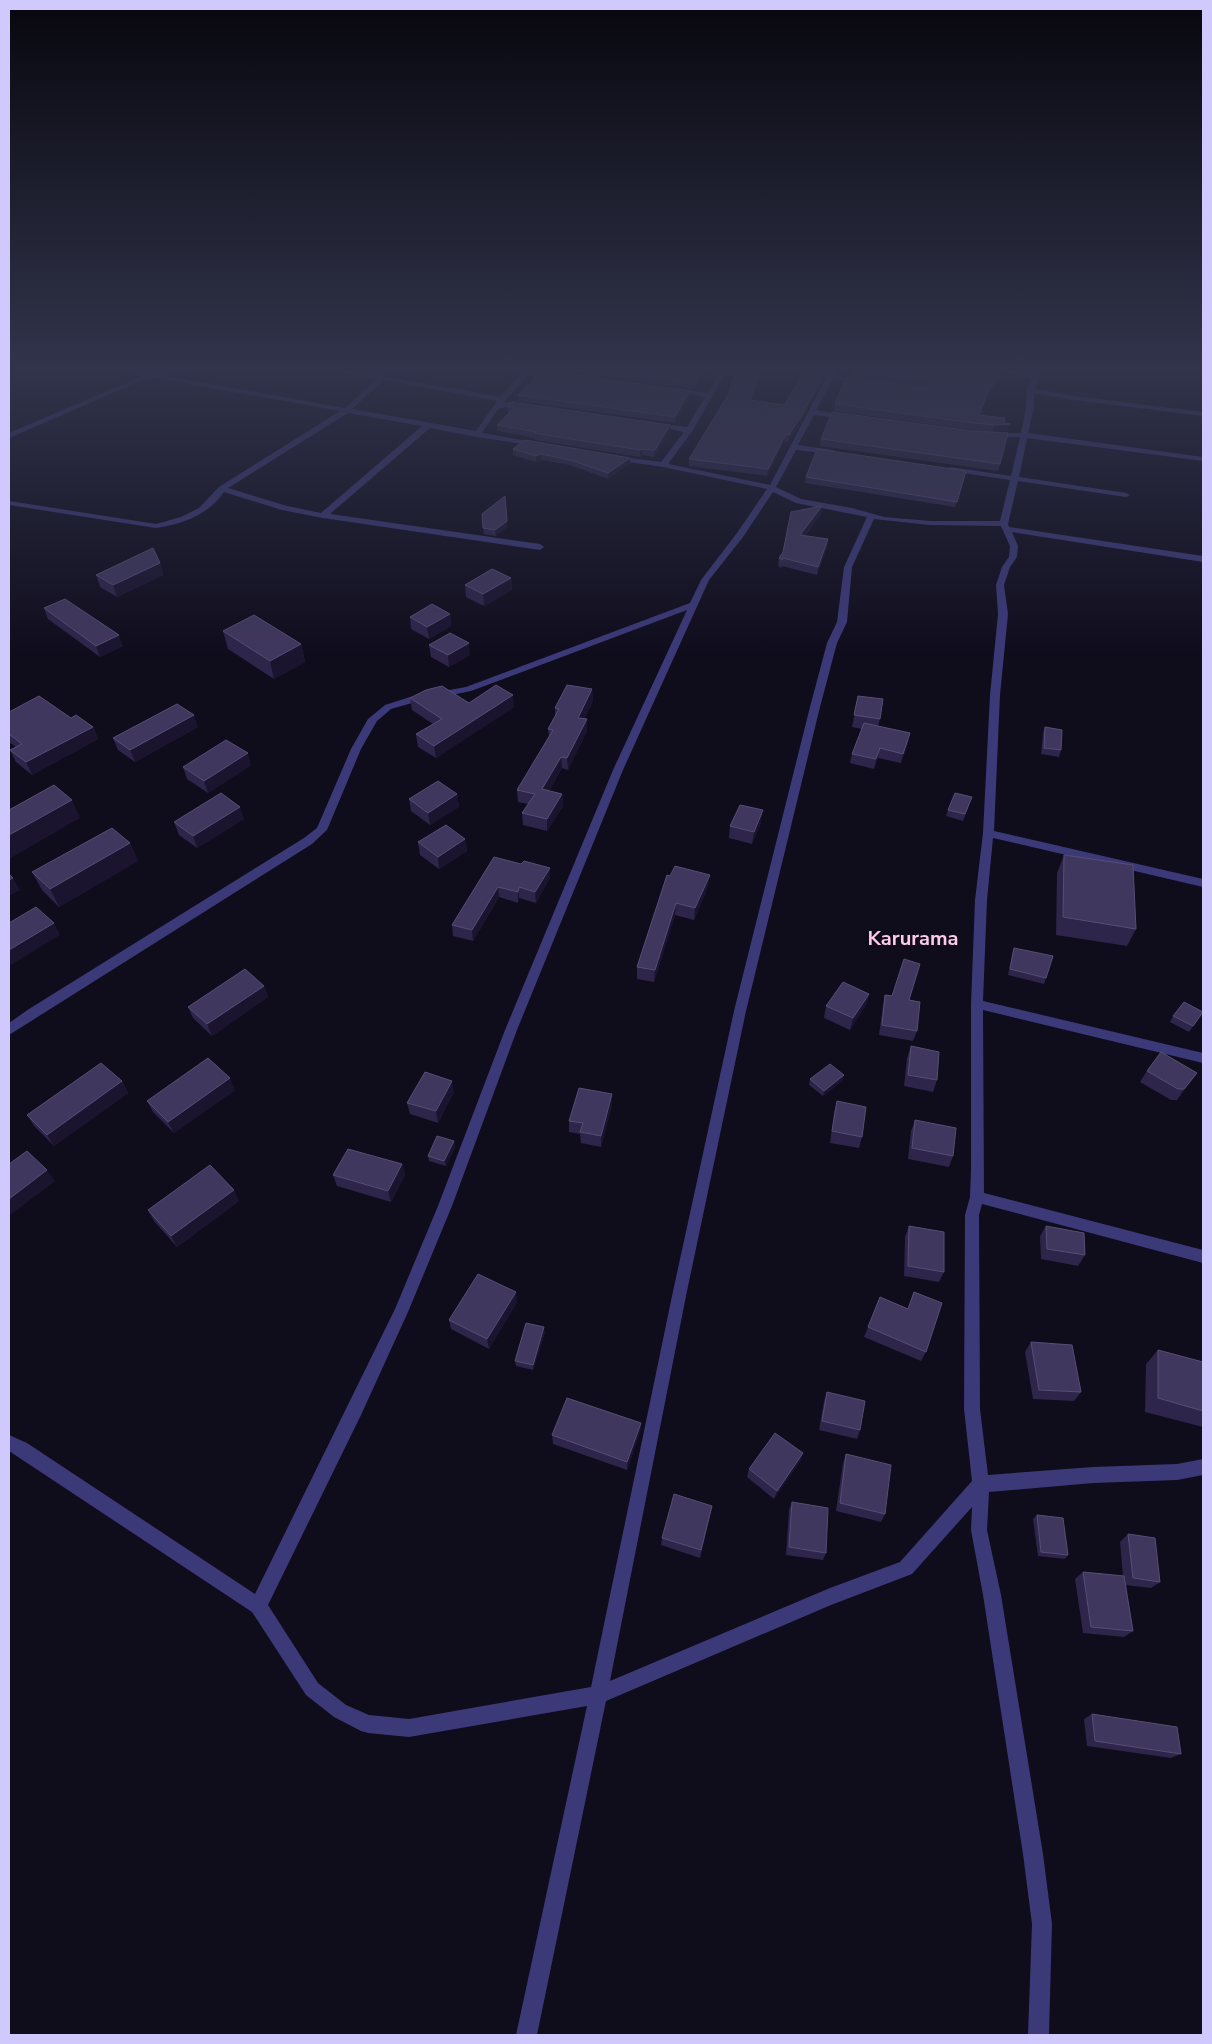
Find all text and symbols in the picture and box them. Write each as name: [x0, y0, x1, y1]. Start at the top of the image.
district label: Karurama: [868, 925, 958, 952]

